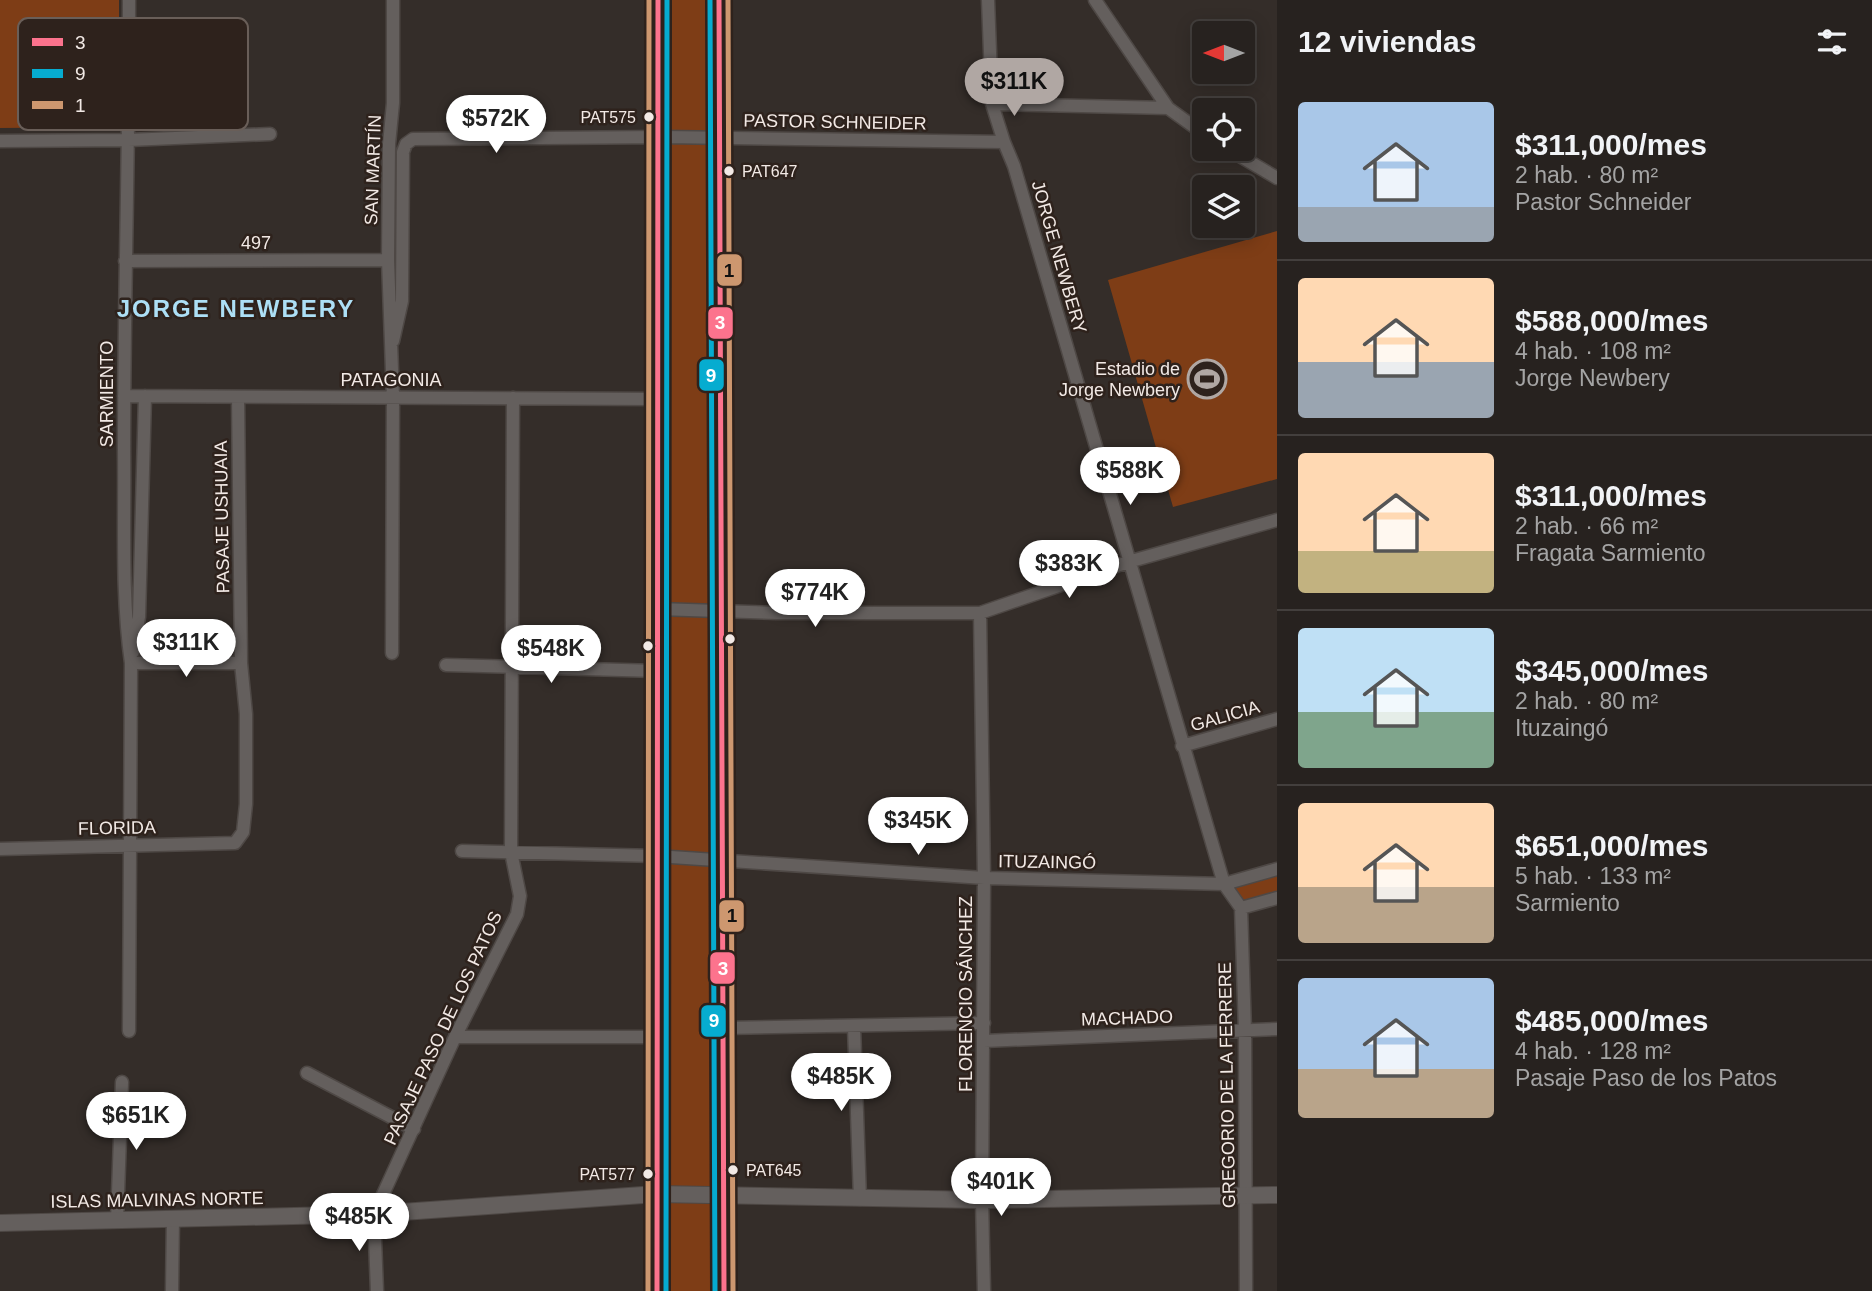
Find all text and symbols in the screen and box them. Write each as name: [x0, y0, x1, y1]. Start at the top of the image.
legend: [18, 18, 248, 130]
north arrow: [1192, 21, 1255, 84]
map controls: [1192, 21, 1255, 238]
icon: filters: [1813, 23, 1851, 61]
text: 12 viviendas: [1298, 25, 1476, 58]
text: 3: [75, 32, 86, 53]
pin: $311K: [965, 58, 1063, 118]
text: 9: [75, 63, 86, 84]
text: $311K: [981, 68, 1047, 94]
text: 1: [75, 95, 86, 116]
pin: $572K: [447, 96, 545, 155]
button: locate: [1192, 98, 1255, 161]
text: $572K: [462, 105, 530, 131]
place label: PAT575: [581, 109, 636, 126]
marker: PAT575: [642, 110, 656, 124]
street label: PASTOR SCHNEIDER: [743, 110, 927, 134]
street label: SAN MARTÍN: [361, 114, 385, 226]
text: $311,000/mes: [1515, 128, 1707, 161]
icon: home: [1354, 130, 1438, 214]
text: 2 hab. · 80 m²: [1515, 162, 1658, 188]
place label: PAT647: [742, 163, 798, 180]
marker: PAT647: [722, 164, 736, 178]
button: layers: [1192, 175, 1255, 238]
street label: JORGE NEWBERY: [1028, 178, 1090, 336]
text: Pastor Schneider: [1515, 189, 1691, 215]
street label: 497: [241, 233, 271, 253]
line badge: 1: [716, 253, 743, 287]
text: 1: [724, 260, 735, 281]
district label: JORGE NEWBERY: [117, 295, 355, 322]
text: $588,000/mes: [1515, 304, 1709, 337]
line badge: 3: [707, 306, 734, 340]
icon: home: [1354, 306, 1438, 390]
text: 3: [715, 312, 725, 333]
text: 4 hab. · 108 m²: [1515, 338, 1671, 364]
street label: SARMIENTO: [97, 341, 117, 447]
line badge: 9: [698, 358, 725, 392]
sports icon: Estadio de Jorge Newbery: [1186, 358, 1228, 400]
place label: Estadio de Jorge Newbery: [1059, 359, 1180, 400]
text: 9: [706, 365, 716, 386]
text: Jorge Newbery: [1515, 365, 1670, 391]
street label: PATAGONIA: [340, 370, 442, 390]
street label: PASAJE USHUAIA: [211, 440, 233, 594]
pin: $588K: [1081, 448, 1179, 507]
text: $588K: [1096, 457, 1164, 483]
text: $311,000/mes: [1515, 479, 1707, 512]
icon: home: [1354, 481, 1438, 565]
text: 2 hab. · 66 m²: [1515, 513, 1658, 539]
pin: $383K: [1020, 540, 1118, 600]
text: Fragata Sarmiento: [1515, 540, 1705, 566]
text: $383K: [1035, 550, 1103, 576]
pin: $774K: [766, 570, 864, 629]
text: $774K: [781, 579, 849, 605]
pin: $311K: [137, 620, 235, 679]
pin: $548K: [502, 626, 600, 685]
text: $311K: [153, 629, 219, 655]
unlabelled marker: [723, 632, 737, 646]
text: $548K: [517, 635, 585, 661]
unlabelled marker: [641, 639, 655, 653]
text: $345,000/mes: [1515, 654, 1709, 687]
icon: home: [1354, 656, 1438, 740]
text: 2 hab. · 80 m²: [1515, 688, 1658, 714]
street label: GALICIA: [1188, 697, 1262, 735]
text: Ituzaingó: [1515, 715, 1608, 741]
pin: $345K: [869, 798, 967, 857]
text: $345K: [884, 807, 952, 833]
street label: FLORIDA: [78, 817, 156, 839]
text: $651,000/mes: [1515, 829, 1709, 862]
icon: home: [1354, 831, 1438, 915]
street label: ITUZAINGÓ: [998, 850, 1096, 873]
text: 5 hab. · 133 m²: [1515, 863, 1671, 889]
text: Sarmiento: [1515, 890, 1620, 916]
street label: FLORENCIO SÁNCHEZ: [956, 896, 976, 1092]
line badge: 1: [718, 899, 745, 933]
text: 1: [727, 905, 738, 926]
street label: PASAJE PASO DE LOS PATOS: [380, 908, 506, 1148]
line badge: 3: [709, 951, 736, 985]
text: 3: [718, 958, 728, 979]
street label: GREGORIO DE LA FERRERE: [1215, 962, 1239, 1208]
line badge: 9: [700, 1004, 727, 1038]
text: $485,000/mes: [1515, 1004, 1709, 1037]
street label: MACHADO: [1081, 1006, 1173, 1030]
icon: home: [1354, 1006, 1438, 1090]
text: 9: [709, 1010, 719, 1031]
text: 4 hab. · 128 m²: [1515, 1038, 1671, 1064]
pin: $485K: [792, 1054, 890, 1113]
text: $485K: [807, 1063, 875, 1089]
text: Pasaje Paso de los Patos: [1515, 1065, 1777, 1091]
pin: $651K: [87, 1092, 185, 1152]
text: $651K: [102, 1102, 170, 1128]
pin: $401K: [952, 1158, 1050, 1218]
place label: PAT645: [746, 1162, 802, 1179]
marker: PAT645: [726, 1163, 740, 1177]
place label: PAT577: [580, 1166, 635, 1183]
marker: PAT577: [641, 1167, 655, 1181]
text: $401K: [967, 1168, 1035, 1194]
street label: ISLAS MALVINAS NORTE: [50, 1188, 264, 1212]
pin: $485K: [310, 1194, 408, 1253]
text: $485K: [325, 1203, 393, 1229]

